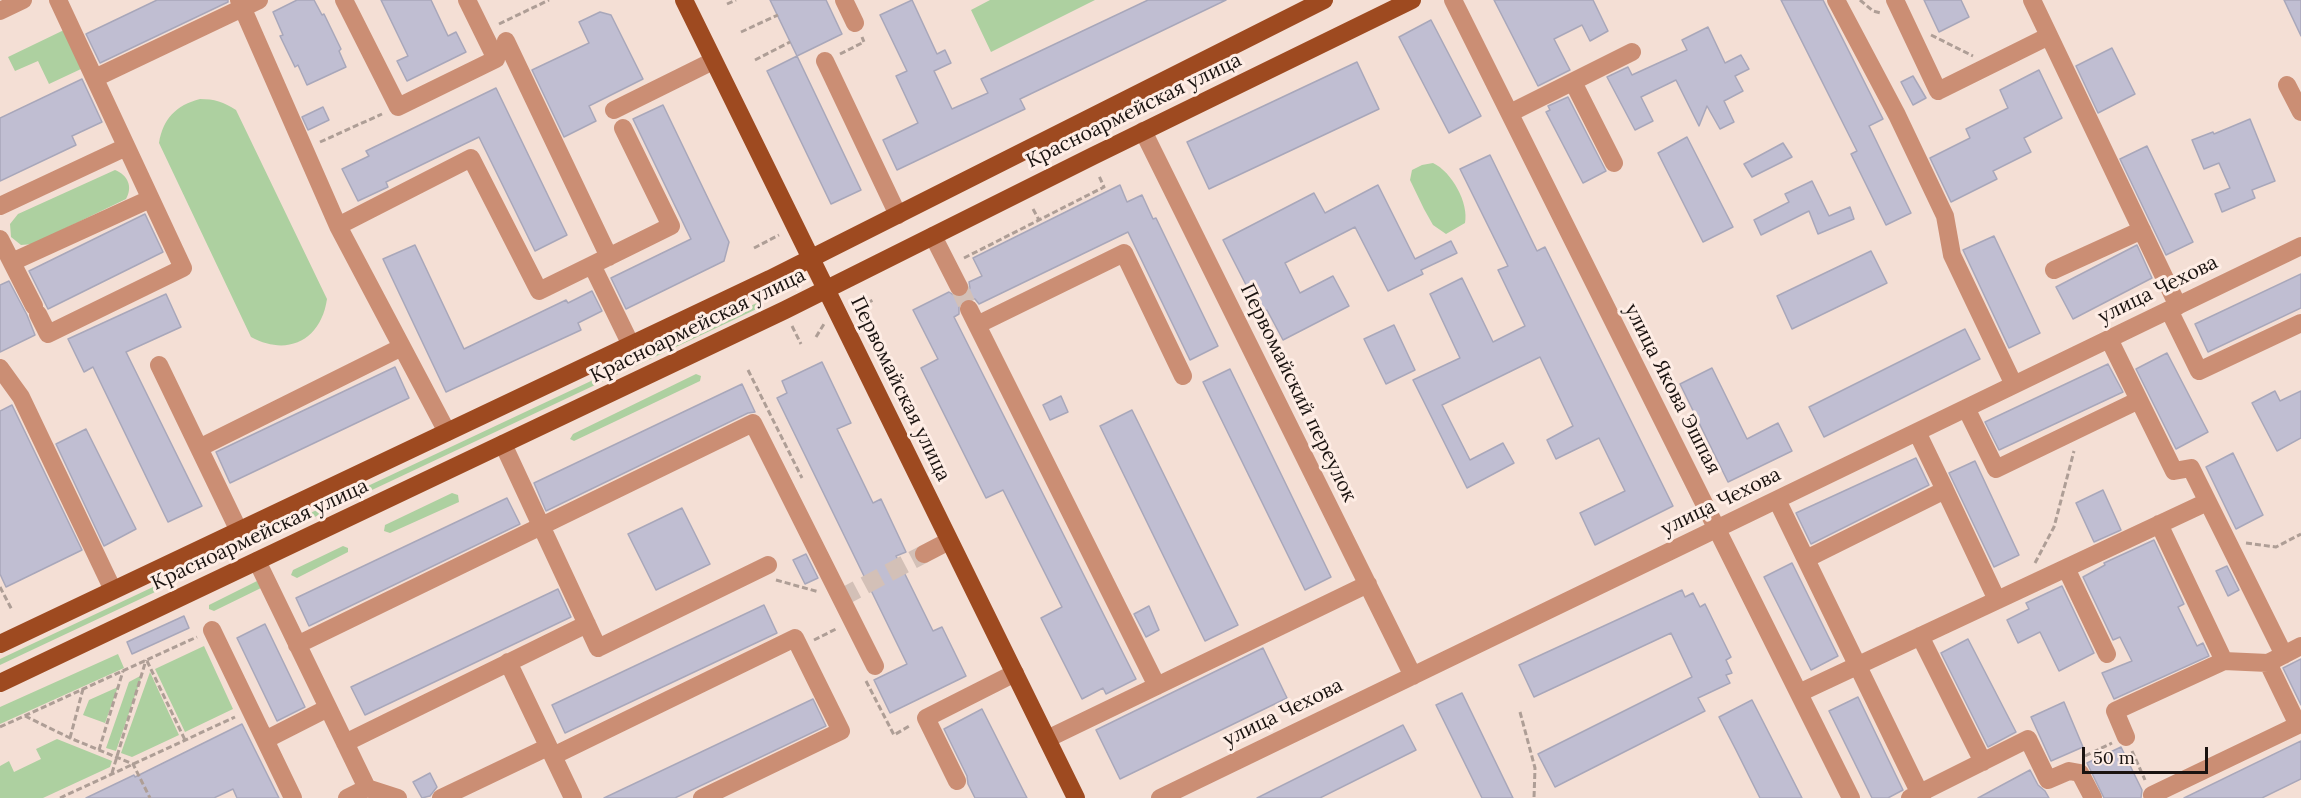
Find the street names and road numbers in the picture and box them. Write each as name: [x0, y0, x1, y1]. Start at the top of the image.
street label: Красноармейская улица: [1022, 48, 1246, 174]
street label: улица Чехова: [2094, 251, 2222, 329]
street label: Красноармейская улица: [586, 263, 810, 389]
street label: Первомайский переулок: [1235, 280, 1361, 506]
street label: Первомайская улица: [845, 293, 955, 485]
street label: улица Якова Эшпая: [1619, 300, 1725, 478]
street label: улица Чехова: [1657, 463, 1785, 541]
street label: Красноармейская улица: [148, 474, 372, 596]
street label: улица Чехова: [1219, 674, 1347, 752]

